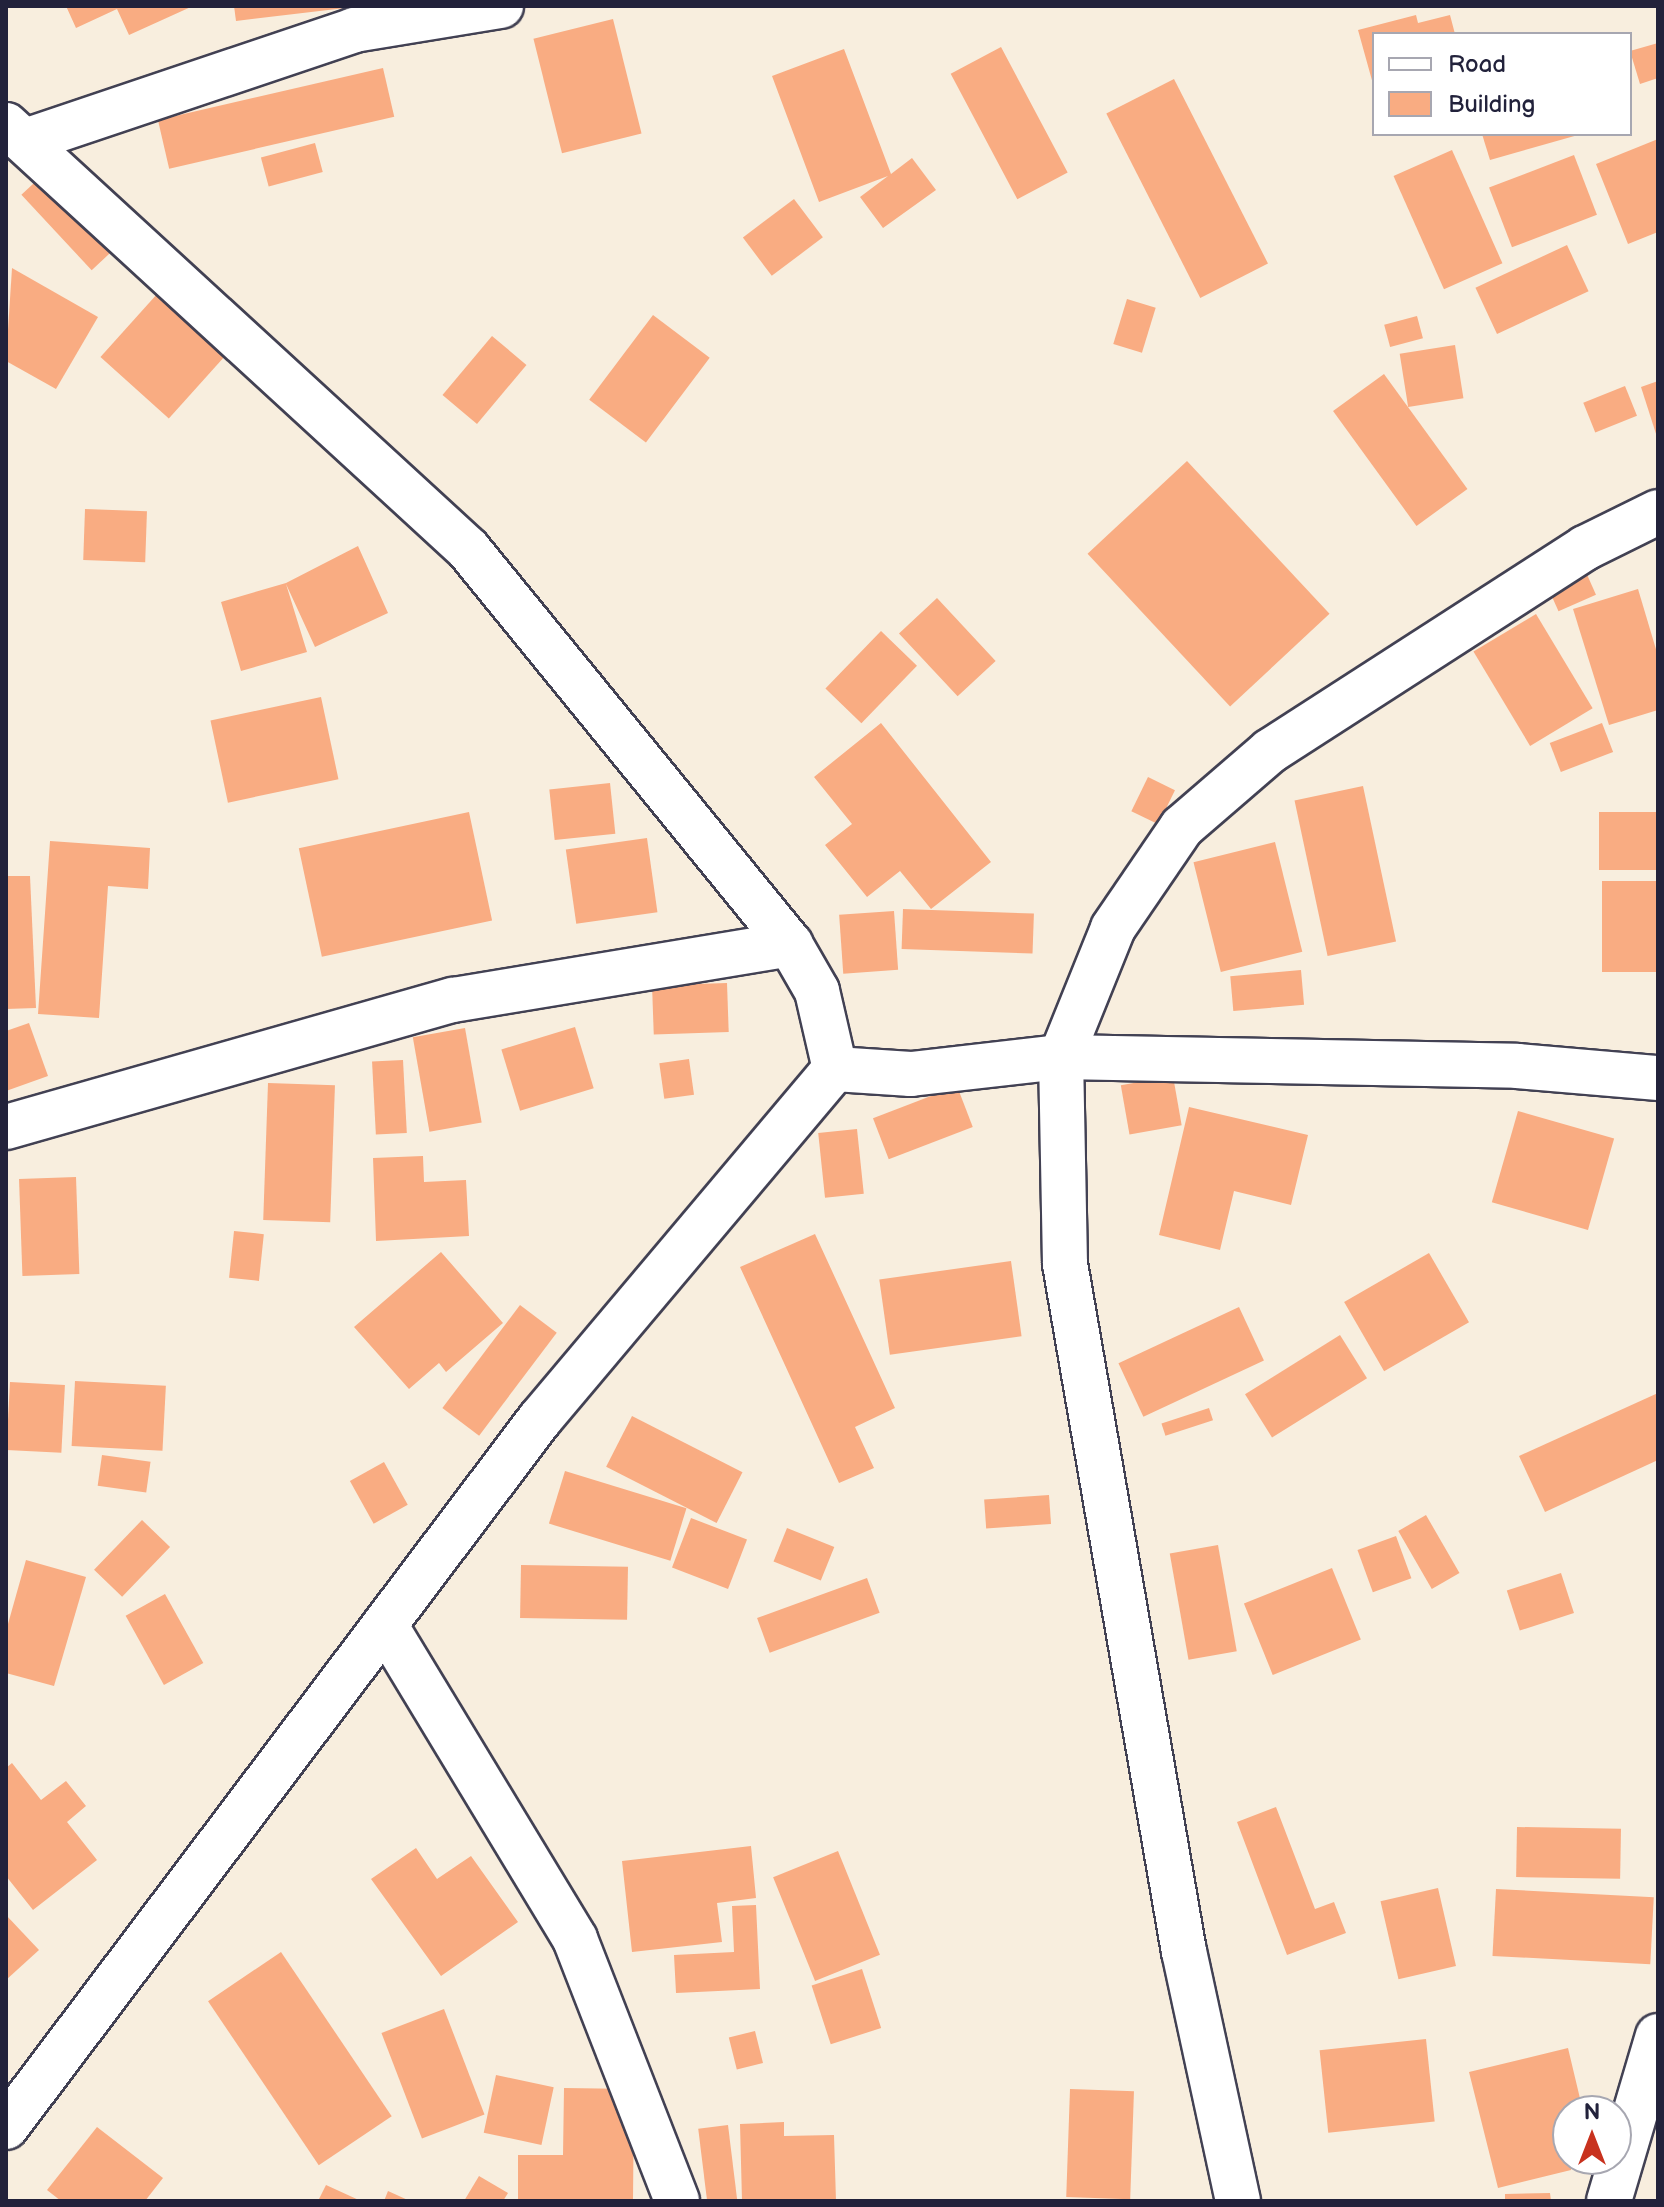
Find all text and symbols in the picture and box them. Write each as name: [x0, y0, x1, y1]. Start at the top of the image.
legend: [1372, 32, 1632, 136]
text: Road: [1448, 50, 1506, 79]
text: Building: [1448, 90, 1535, 119]
north arrow: [1552, 2095, 1632, 2175]
text: N: [1584, 2099, 1600, 2126]

